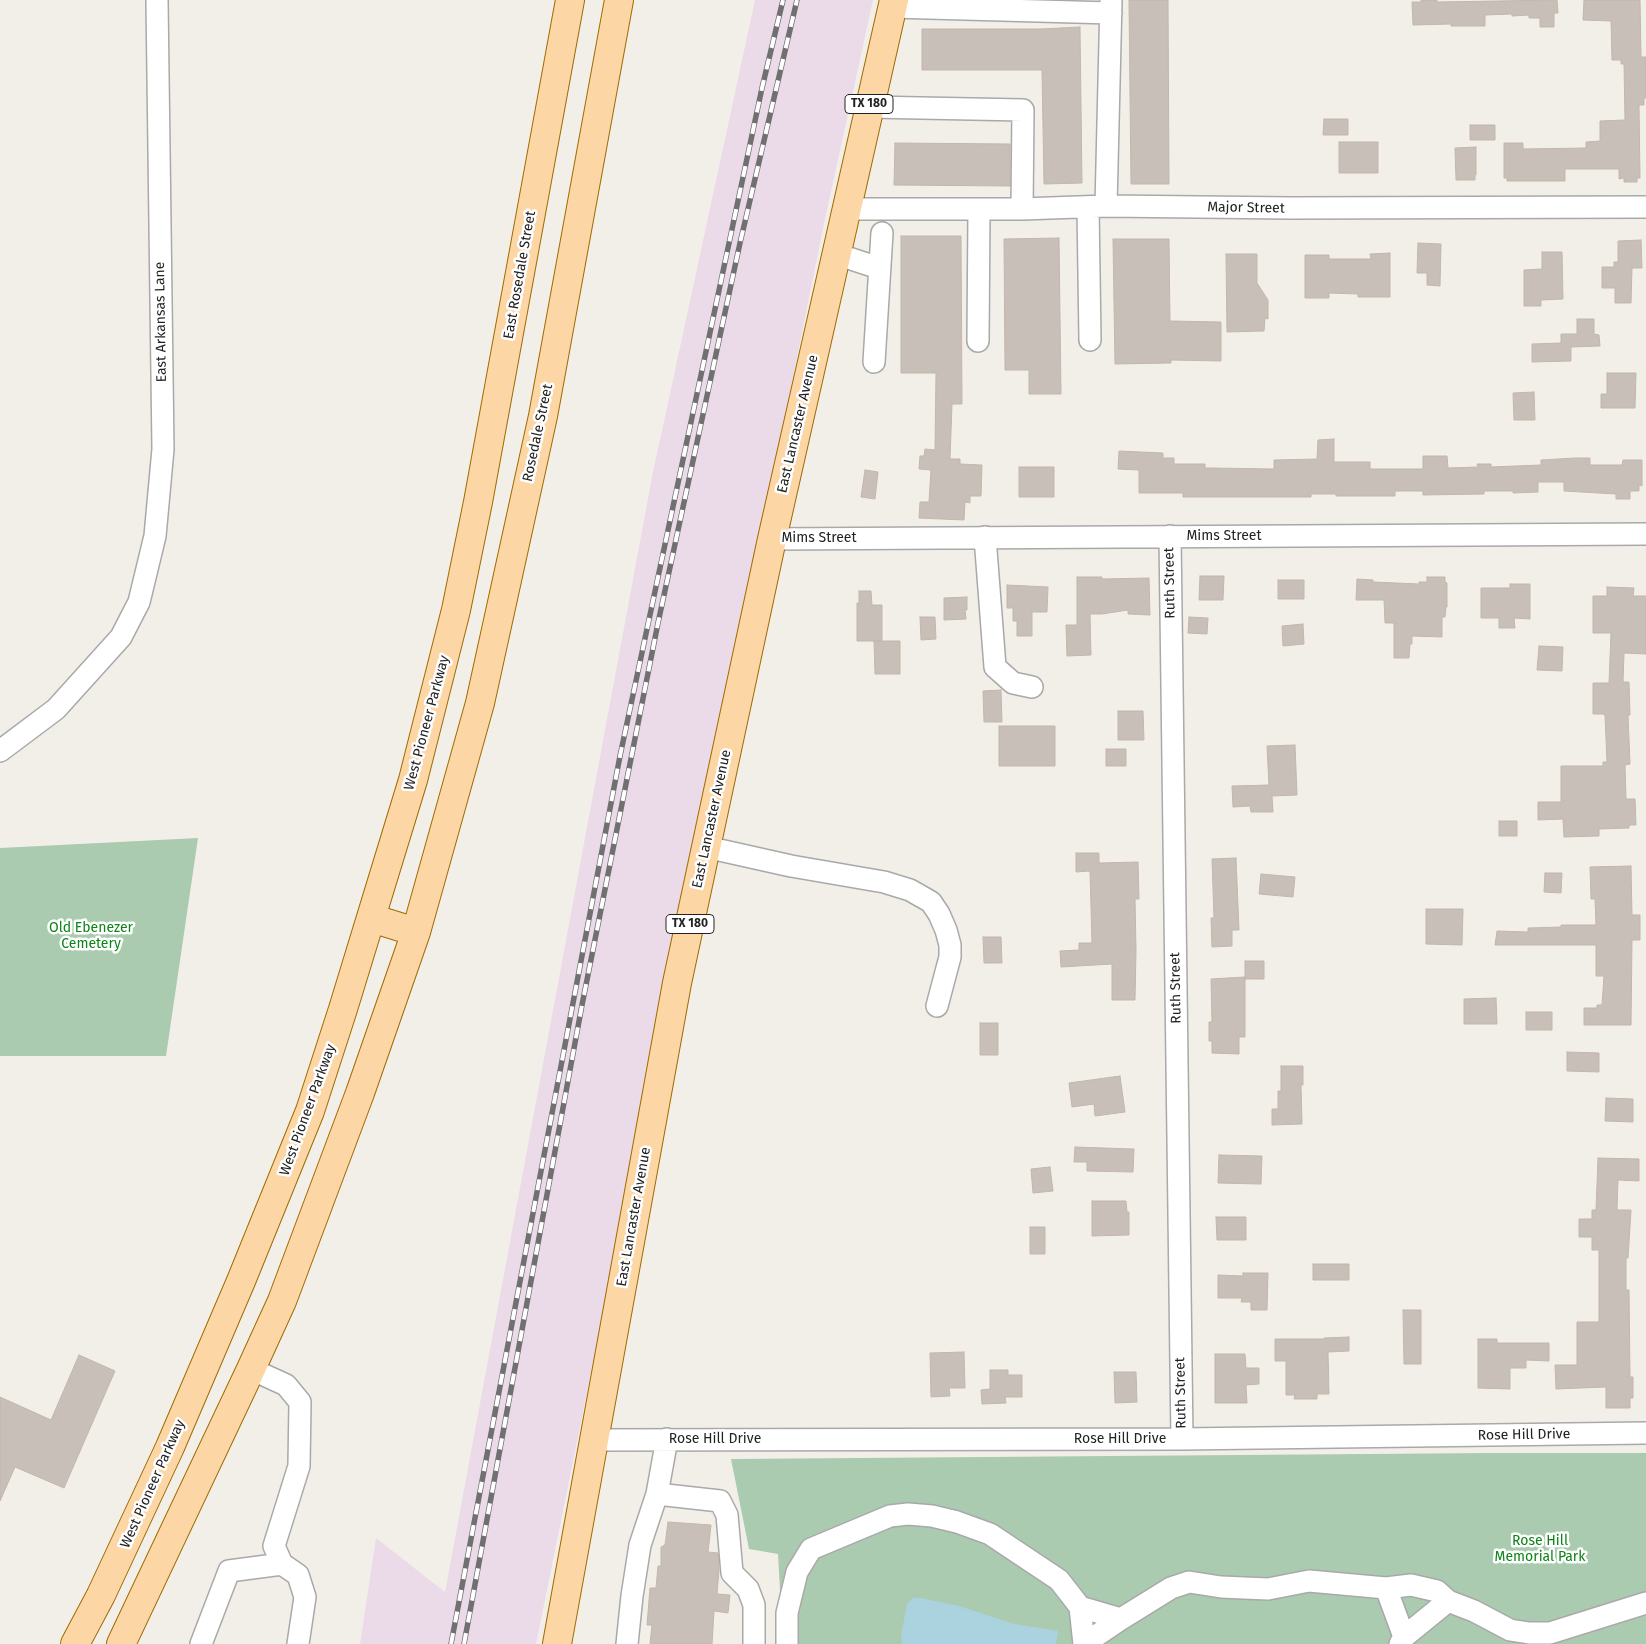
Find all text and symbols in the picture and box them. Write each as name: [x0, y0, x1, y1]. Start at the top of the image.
road number: TX 180: [845, 95, 893, 114]
street label: Major Street: [1207, 199, 1285, 217]
street label: East Rosedale Street: [500, 210, 540, 340]
street label: East Arkansas Lane: [152, 262, 170, 382]
street label: East Lancaster Avenue: [774, 353, 822, 495]
street label: Rosedale Street: [519, 382, 557, 484]
street label: Mims Street: [1186, 528, 1262, 544]
street label: Mims Street: [781, 530, 857, 546]
street label: Ruth Street: [1161, 547, 1179, 619]
street label: West Pioneer Parkway: [401, 654, 453, 792]
street label: East Lancaster Avenue: [689, 748, 735, 890]
road number: TX 180: [666, 914, 714, 934]
park label: Old Ebenezer Cemetery: [49, 920, 133, 952]
street label: Ruth Street: [1167, 952, 1185, 1024]
street label: West Pioneer Parkway: [276, 1042, 340, 1178]
street label: East Lancaster Avenue: [613, 1146, 655, 1288]
street label: Ruth Street: [1172, 1357, 1190, 1429]
street label: West Pioneer Parkway: [117, 1417, 189, 1551]
street label: Rose Hill Drive: [1478, 1426, 1570, 1444]
street label: Rose Hill Drive: [669, 1431, 761, 1447]
street label: Rose Hill Drive: [1074, 1431, 1166, 1447]
park label: Rose Hill Memorial Park: [1495, 1533, 1585, 1565]

